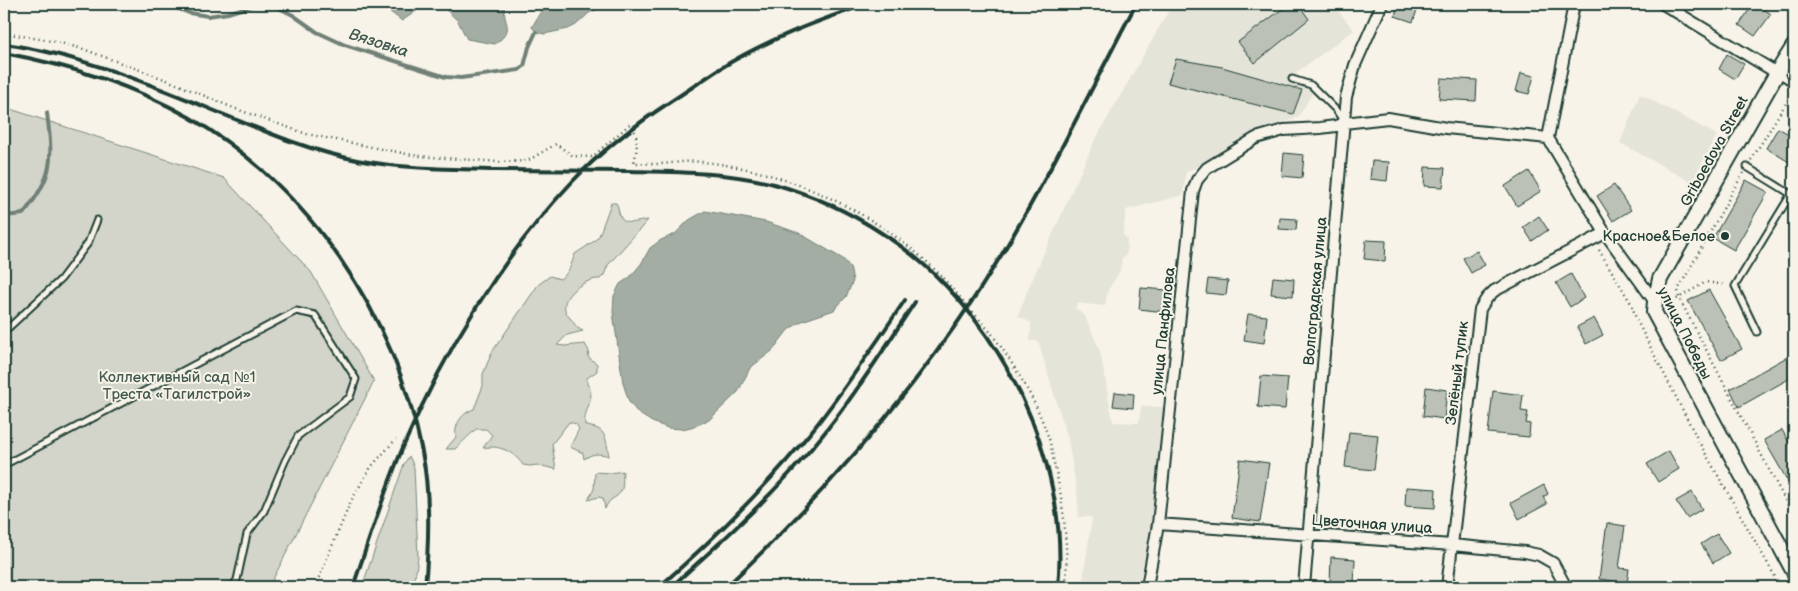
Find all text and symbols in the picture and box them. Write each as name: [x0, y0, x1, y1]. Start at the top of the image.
water label: Вязовка: [346, 25, 411, 62]
street label: Griboedova Street: [1676, 92, 1753, 210]
street label: Волгоградская улица: [1300, 216, 1331, 366]
place label: Красное&Белое: [1603, 227, 1715, 246]
marker: Красное&Белое: [1719, 230, 1731, 242]
street label: улица Панфилова: [1147, 266, 1180, 396]
street label: улица Победы: [1653, 284, 1716, 383]
street label: Зелёный тупик: [1442, 320, 1473, 426]
park label: Коллективный сад №1 Треста «Тагилстрой»: [98, 368, 256, 404]
street label: Цветочная улица: [1311, 511, 1433, 538]

